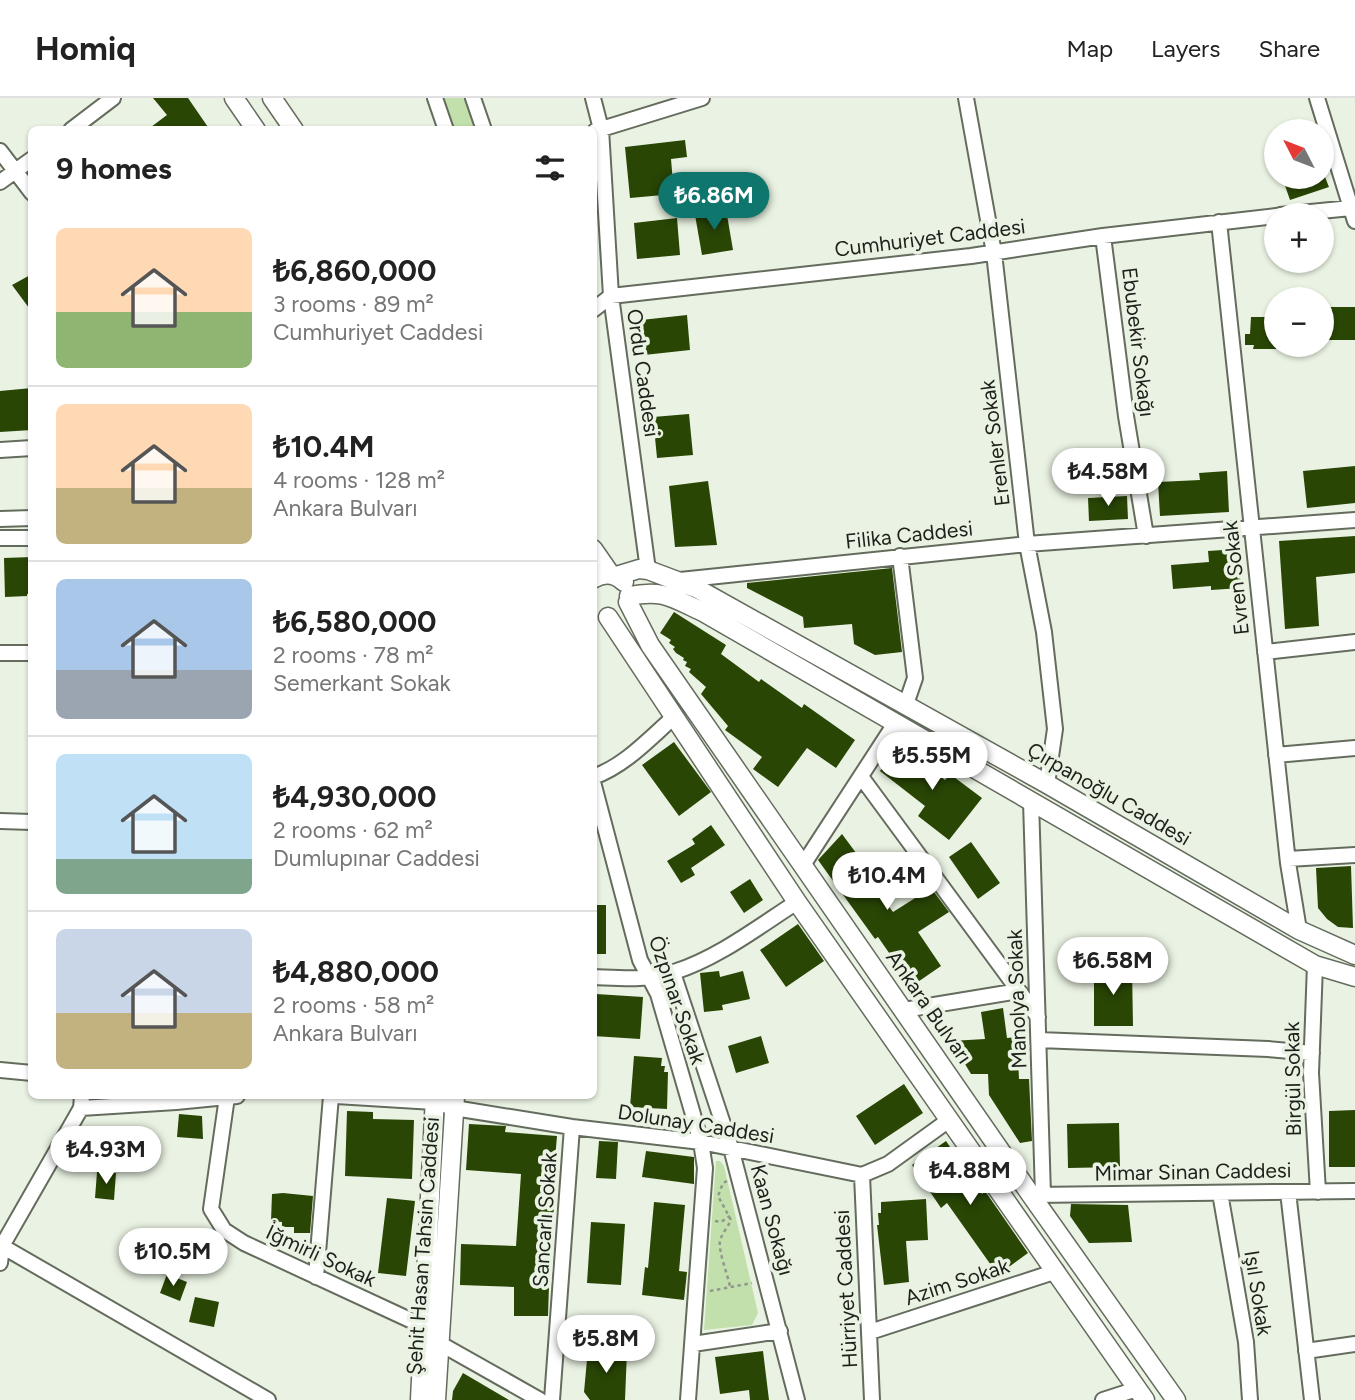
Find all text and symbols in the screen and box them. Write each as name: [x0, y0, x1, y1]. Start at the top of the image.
text: Homiq: [35, 29, 136, 68]
text: Map: [1066, 34, 1113, 63]
text: Layers: [1151, 34, 1220, 63]
text: Share: [1258, 34, 1320, 63]
north arrow: [1264, 119, 1334, 189]
map controls: [1264, 119, 1334, 357]
icon: filters: [531, 149, 569, 187]
text: 9 homes: [56, 150, 172, 187]
pin: ₺6.86M: [657, 172, 771, 232]
text: ₺6.86M: [674, 181, 754, 209]
button: +: [1264, 203, 1334, 273]
street label: Cumhuriyet Caddesi: [833, 213, 1027, 262]
text: ₺6,860,000: [273, 252, 437, 289]
icon: home: [112, 256, 196, 340]
street label: Ebubekir Sokağı: [1117, 266, 1160, 418]
button: −: [1264, 287, 1334, 357]
text: 3 rooms · 89 m²: [273, 290, 434, 318]
street label: Ordu Caddesi: [622, 307, 665, 439]
text: Cumhuriyet Caddesi: [273, 318, 483, 346]
street label: Erenler Sokak: [974, 378, 1015, 508]
text: ₺10.4M: [273, 428, 374, 465]
icon: home: [112, 432, 196, 516]
pin: ₺4.58M: [1051, 448, 1165, 508]
text: ₺4.58M: [1068, 457, 1148, 485]
text: 4 rooms · 128 m²: [273, 466, 445, 494]
text: Ankara Bulvarı: [273, 494, 418, 522]
street label: Filika Caddesi: [844, 515, 974, 554]
street label: Evren Sokak: [1217, 519, 1254, 636]
text: ₺6,580,000: [273, 603, 437, 640]
icon: home: [112, 607, 196, 691]
text: 2 rooms · 78 m²: [273, 641, 434, 669]
text: Semerkant Sokak: [273, 669, 451, 697]
pin: ₺5.55M: [875, 732, 989, 792]
street label: Çırpanoğlu Caddesi: [1023, 737, 1195, 851]
text: ₺5.55M: [893, 741, 971, 769]
text: ₺4,930,000: [273, 778, 436, 815]
icon: home: [112, 782, 196, 866]
text: 2 rooms · 62 m²: [273, 816, 433, 844]
text: Dumlupınar Caddesi: [273, 844, 480, 872]
pin: ₺10.4M: [830, 852, 944, 912]
text: ₺10.4M: [848, 861, 926, 889]
street label: Manolya Sokak: [1002, 928, 1031, 1069]
street label: Özpınar Sokak: [644, 932, 711, 1068]
pin: ₺6.58M: [1056, 937, 1170, 997]
street label: Ankara Bulvarı: [881, 945, 978, 1068]
text: ₺6.58M: [1073, 946, 1153, 974]
text: ₺4,880,000: [273, 953, 439, 990]
icon: home: [112, 957, 196, 1041]
text: 2 rooms · 58 m²: [273, 991, 434, 1019]
text: Ankara Bulvarı: [273, 1019, 418, 1047]
street label: Birgül Sokak: [1279, 1021, 1306, 1137]
street label: Dolunay Caddesi: [616, 1099, 776, 1148]
street label: Şehit Hasan Tahsin Caddesi: [401, 1116, 444, 1376]
pin: ₺4.93M: [49, 1126, 163, 1186]
text: ₺4.93M: [66, 1135, 146, 1163]
pin: ₺4.88M: [913, 1148, 1027, 1207]
street label: Sancarlı Sokak: [527, 1151, 562, 1288]
text: ₺4.88M: [929, 1156, 1011, 1184]
street label: Mimar Sinan Caddesi: [1094, 1157, 1292, 1186]
street label: Kaan Sokağı: [746, 1162, 799, 1278]
street label: Hürriyet Caddesi: [829, 1209, 862, 1369]
street label: İğmirli Sokak: [262, 1219, 381, 1292]
pin: ₺10.5M: [116, 1228, 230, 1288]
text: ₺10.5M: [135, 1237, 211, 1265]
street label: Işıl Sokak: [1239, 1248, 1278, 1338]
street label: Azim Sokak: [901, 1253, 1013, 1310]
pin: ₺5.8M: [557, 1316, 655, 1375]
text: ₺5.8M: [573, 1324, 639, 1352]

